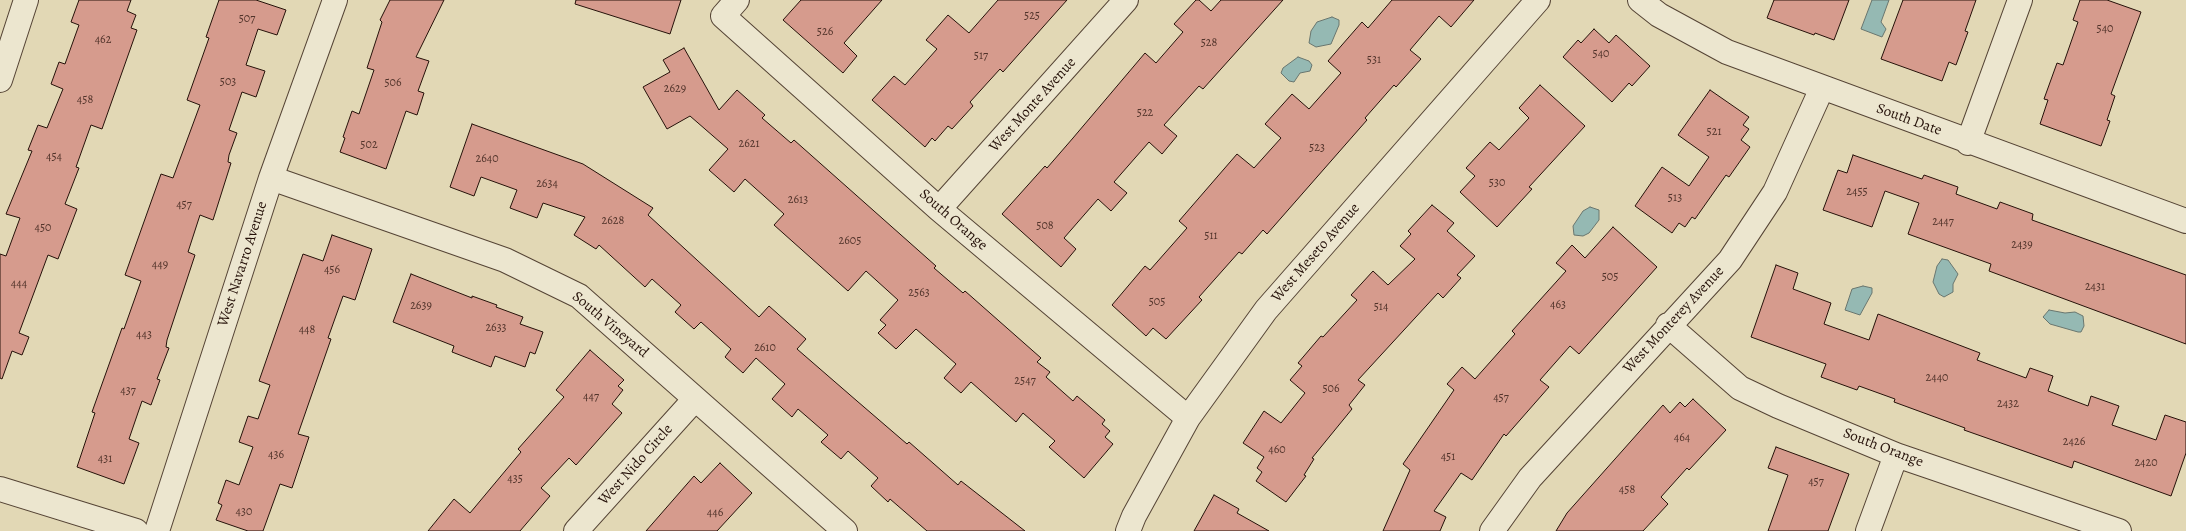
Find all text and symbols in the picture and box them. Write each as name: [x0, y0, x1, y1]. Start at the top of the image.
house number: 525: [1024, 9, 1040, 23]
house number: 507: [239, 12, 255, 26]
house number: 540: [2097, 22, 2113, 36]
house number: 526: [817, 25, 833, 39]
house number: 462: [95, 33, 111, 47]
house number: 528: [1201, 36, 1217, 50]
house number: 540: [1593, 47, 1609, 61]
house number: 517: [974, 49, 988, 63]
house number: 531: [1367, 53, 1381, 67]
street label: West Monte Avenue: [986, 54, 1080, 156]
house number: 503: [220, 75, 236, 89]
house number: 506: [384, 76, 402, 90]
house number: 2629: [664, 82, 686, 96]
house number: 458: [77, 93, 93, 107]
street label: South Date: [1874, 100, 1944, 140]
house number: 522: [1137, 106, 1153, 120]
house number: 521: [1707, 125, 1721, 139]
house number: 2621: [738, 137, 760, 151]
house number: 502: [360, 138, 378, 152]
house number: 523: [1309, 141, 1325, 155]
house number: 454: [46, 150, 62, 164]
house number: 2640: [475, 152, 499, 166]
house number: 530: [1489, 176, 1505, 190]
house number: 2634: [536, 177, 558, 191]
street label: South Orange: [915, 185, 991, 255]
house number: 2455: [1846, 185, 1868, 199]
house number: 513: [1668, 191, 1682, 205]
house number: 2613: [788, 193, 808, 207]
house number: 457: [176, 198, 192, 212]
street label: West Navarro Avenue: [214, 199, 272, 329]
street label: West Meseto Avenue: [1268, 200, 1364, 306]
house number: 2628: [602, 214, 624, 228]
house number: 2447: [1932, 215, 1954, 229]
house number: 508: [1036, 219, 1054, 233]
house number: 450: [35, 221, 51, 235]
house number: 511: [1204, 229, 1218, 243]
house number: 2605: [839, 234, 861, 248]
house number: 2439: [2011, 238, 2033, 252]
house number: 449: [152, 258, 168, 272]
house number: 456: [324, 263, 340, 277]
street label: West Monterey Avenue: [1620, 263, 1728, 377]
house number: 505: [1602, 270, 1618, 284]
house number: 444: [11, 277, 27, 291]
house number: 2431: [2085, 280, 2105, 294]
house number: 2563: [908, 286, 930, 300]
street label: South Vineyard: [568, 288, 652, 362]
house number: 505: [1149, 295, 1165, 309]
house number: 463: [1550, 298, 1566, 312]
house number: 2639: [410, 299, 432, 313]
house number: 514: [1374, 300, 1388, 314]
house number: 2633: [485, 321, 507, 335]
house number: 448: [299, 323, 315, 337]
house number: 443: [136, 328, 152, 342]
house number: 2610: [754, 341, 776, 355]
house number: 2440: [1926, 371, 1948, 385]
house number: 2547: [1014, 374, 1036, 388]
house number: 506: [1322, 382, 1340, 396]
house number: 437: [120, 384, 136, 398]
house number: 447: [583, 390, 599, 404]
house number: 457: [1493, 391, 1509, 405]
house number: 2432: [1997, 397, 2019, 411]
street label: West Nido Circle: [595, 421, 677, 509]
street label: South Orange: [1840, 424, 1926, 472]
house number: 464: [1674, 431, 1690, 445]
house number: 2426: [2063, 435, 2085, 449]
house number: 460: [1268, 443, 1286, 457]
house number: 436: [268, 448, 284, 462]
house number: 451: [1441, 450, 1455, 464]
house number: 431: [98, 452, 112, 466]
house number: 2420: [2134, 456, 2158, 470]
house number: 435: [507, 472, 523, 486]
house number: 457: [1808, 475, 1824, 489]
house number: 458: [1619, 483, 1635, 497]
house number: 430: [236, 505, 252, 519]
house number: 446: [707, 506, 723, 520]

